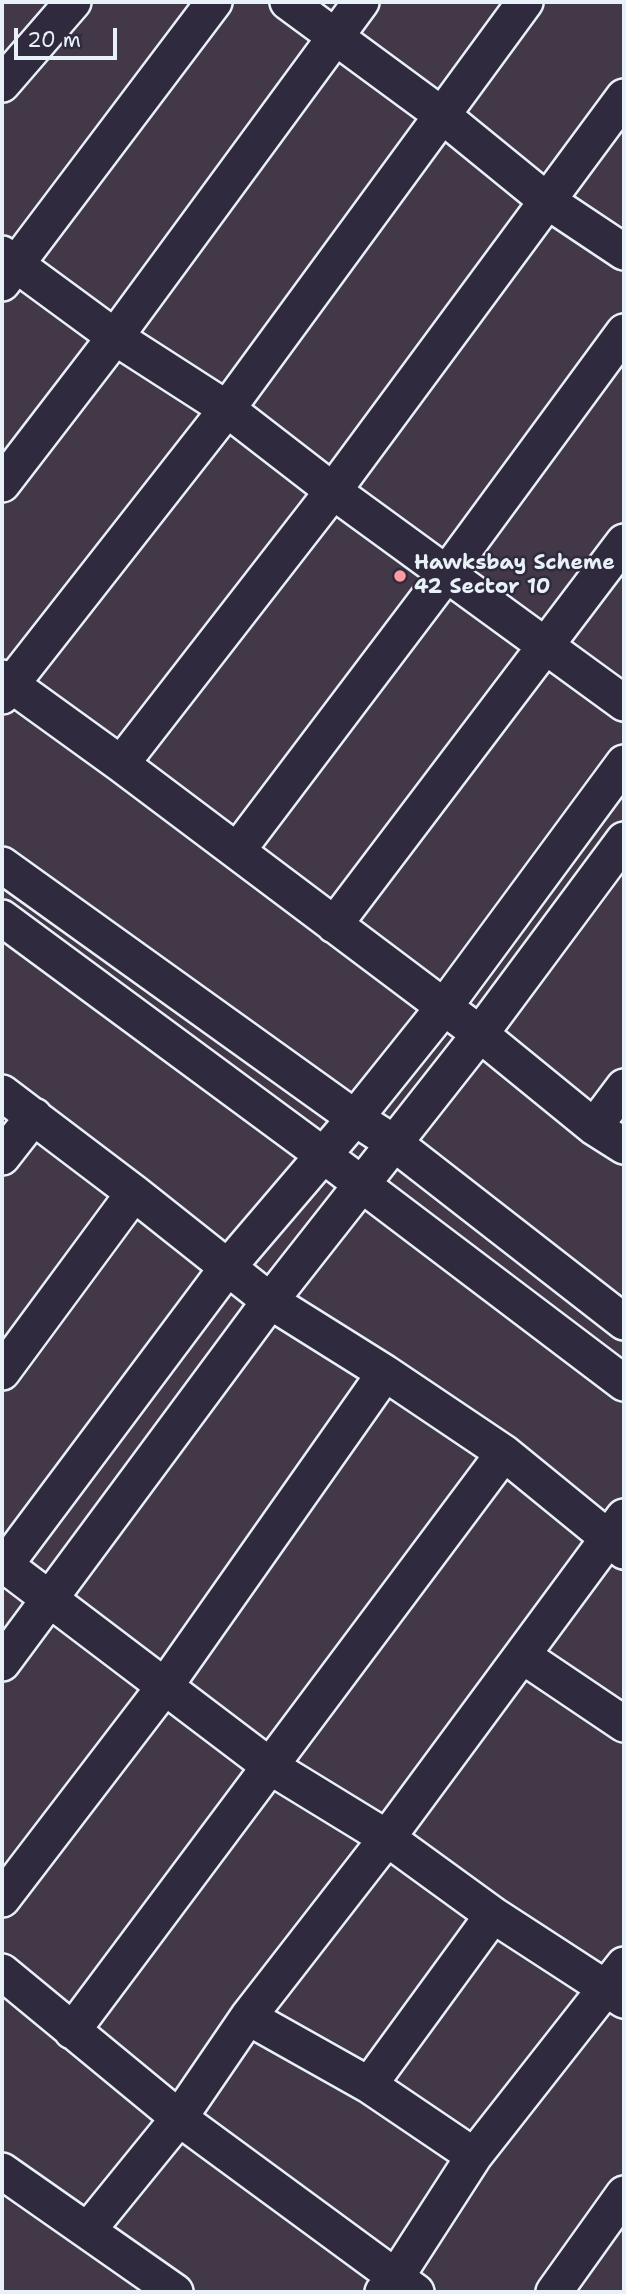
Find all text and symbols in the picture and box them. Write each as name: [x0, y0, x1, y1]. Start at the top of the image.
scale bar: [18, 14, 121, 58]
text: 20 m: [27, 26, 81, 54]
place label: Hawksbay Scheme 42 Sector 10: [414, 551, 615, 601]
marker: Hawksbay Scheme 42 Sector 10: [392, 568, 408, 584]

